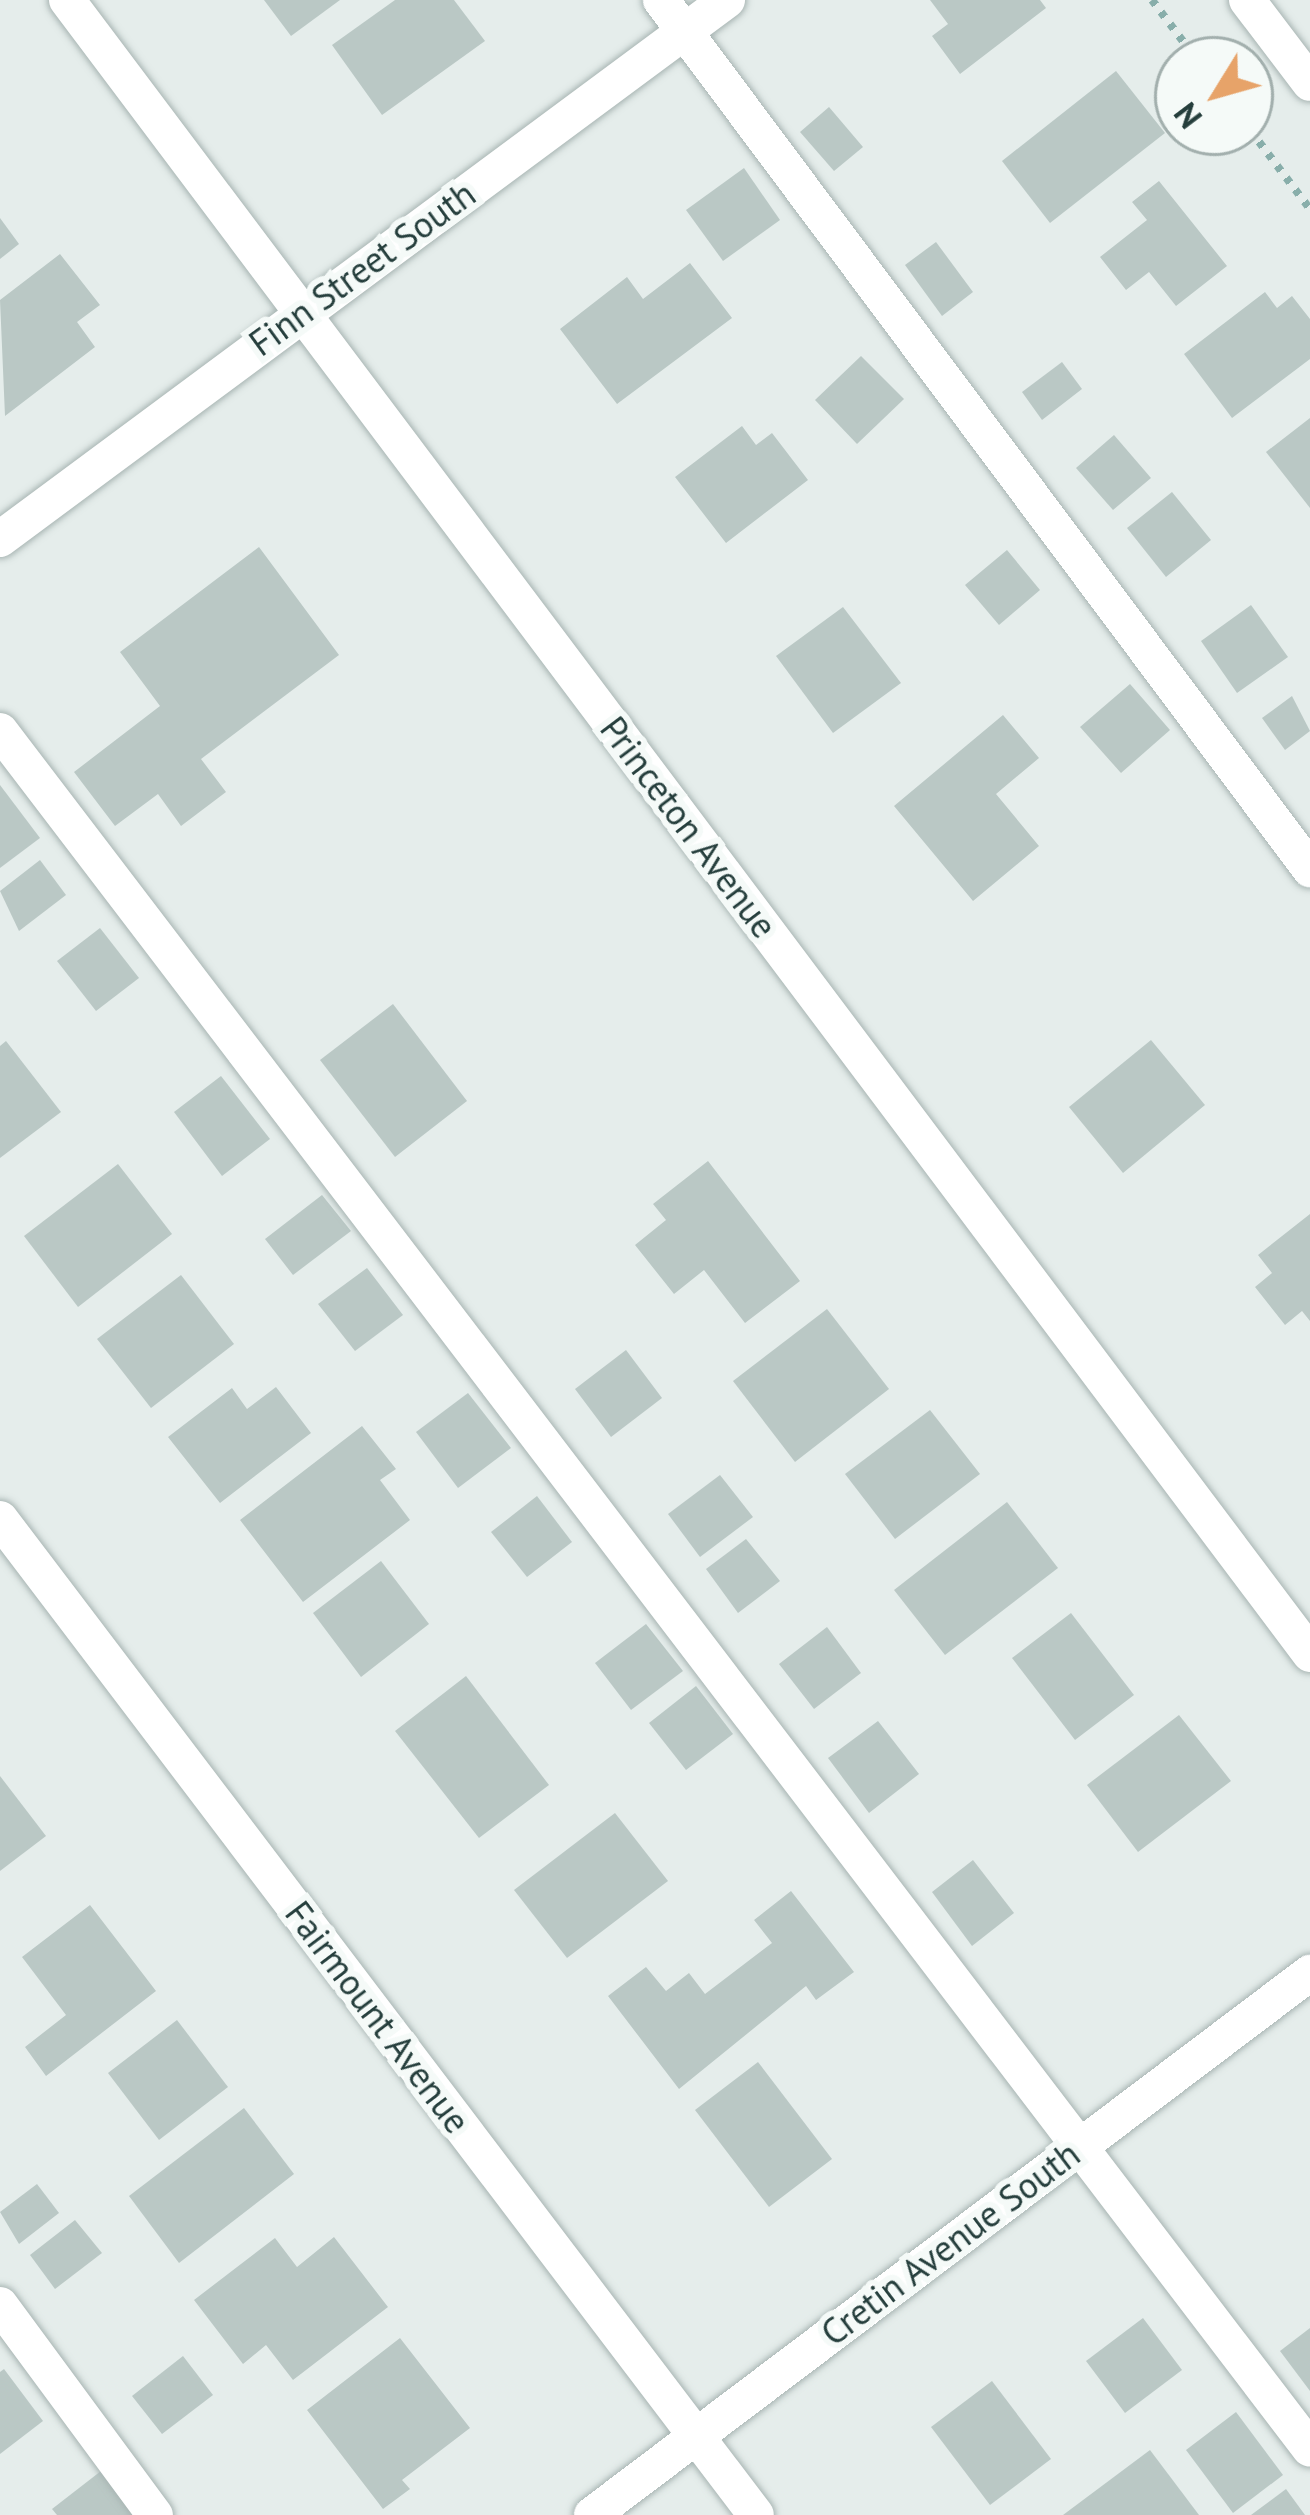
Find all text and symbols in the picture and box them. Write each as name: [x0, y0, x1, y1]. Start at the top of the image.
north arrow: [1154, 36, 1274, 156]
text: N: [1164, 95, 1211, 138]
street label: Finn Street South: [241, 172, 483, 364]
street label: Princeton Avenue: [591, 707, 787, 947]
street label: Fairmount Avenue: [276, 1892, 480, 2142]
street label: Cretin Avenue South: [812, 2131, 1088, 2355]

